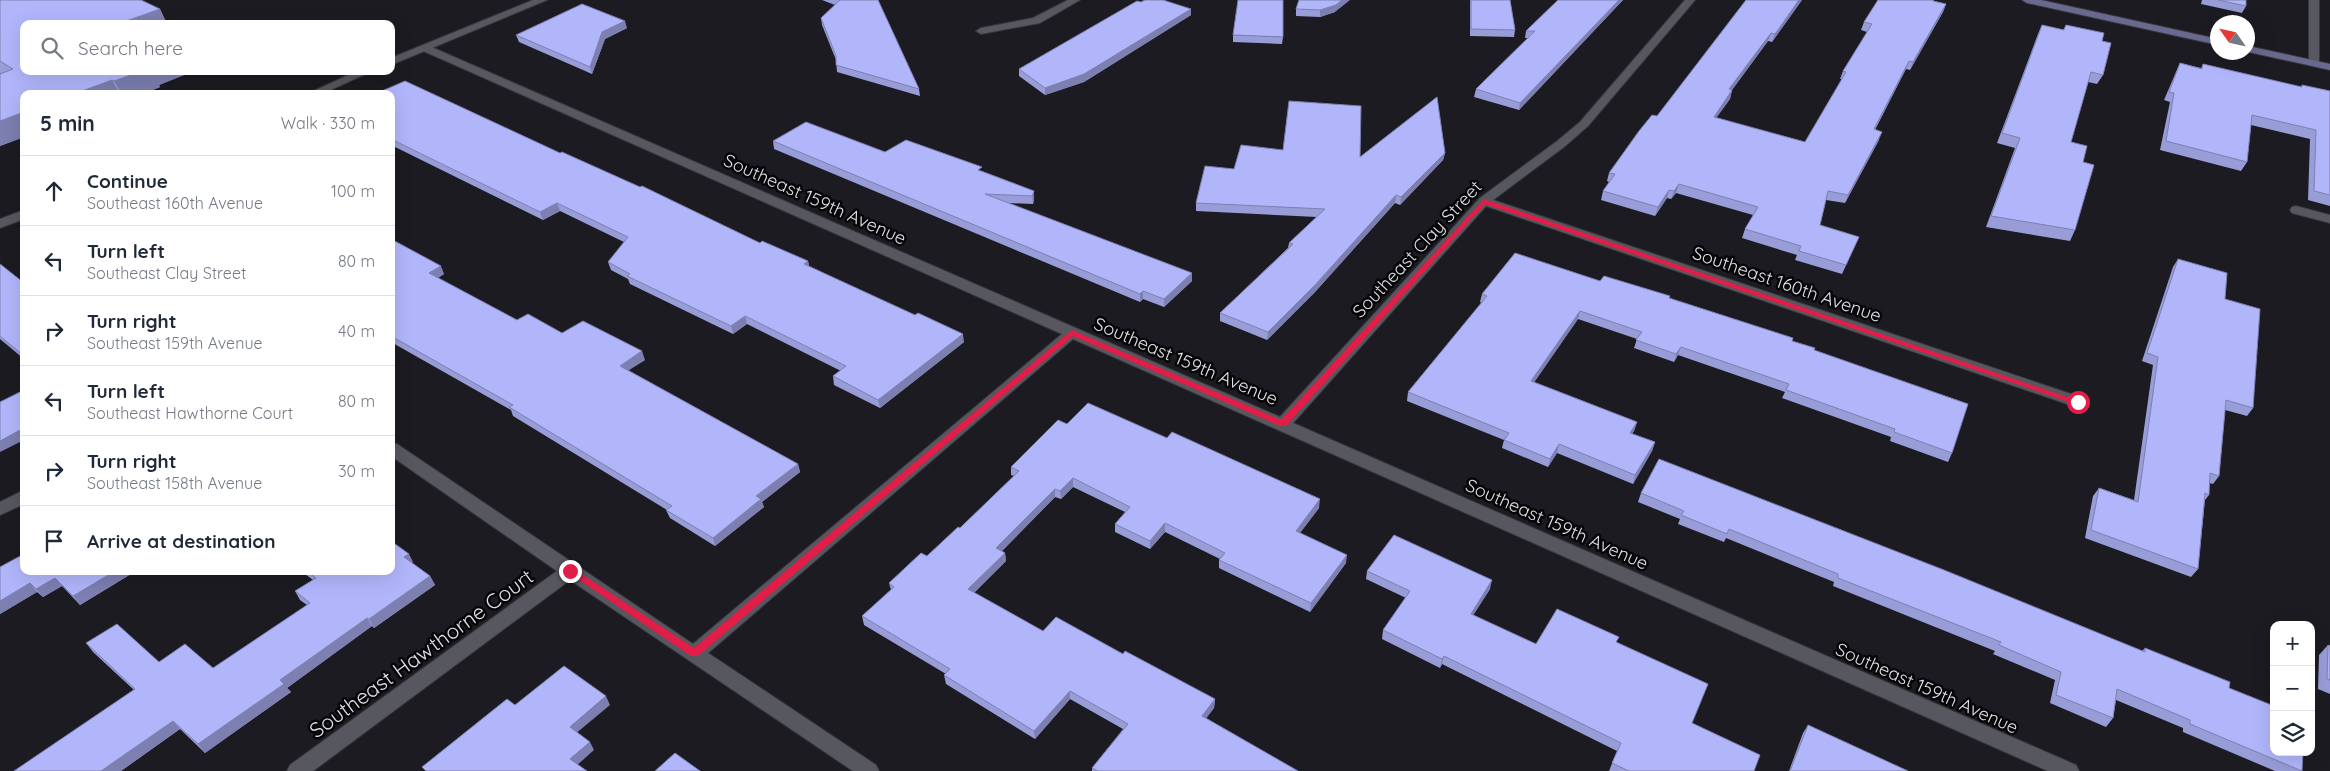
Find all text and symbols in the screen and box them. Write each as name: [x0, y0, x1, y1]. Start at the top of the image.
north arrow: [2210, 15, 2255, 60]
search box: [20, 20, 395, 75]
icon: search: [38, 34, 66, 62]
text: Search here: [78, 36, 183, 60]
text: 5 min: [40, 110, 95, 136]
text: Walk · 330 m: [281, 113, 375, 133]
street label: Southeast 159th Avenue: [720, 148, 910, 250]
text: Continue: [87, 169, 168, 193]
street label: Southeast Clay Street: [1347, 176, 1487, 322]
icon: ahead: [40, 177, 68, 205]
text: 100 m: [331, 181, 375, 201]
text: Southeast 160th Avenue: [87, 193, 263, 213]
text: Turn left: [87, 239, 165, 263]
street label: Southeast 160th Avenue: [1690, 241, 1884, 327]
icon: left: [40, 247, 68, 275]
text: 80 m: [338, 251, 375, 271]
text: Southeast Clay Street: [87, 263, 246, 283]
text: Turn right: [87, 309, 176, 333]
street label: Southeast 159th Avenue: [1091, 312, 1281, 410]
icon: right: [40, 317, 68, 345]
text: 40 m: [338, 321, 375, 341]
text: Southeast 159th Avenue: [87, 333, 263, 353]
text: Turn left: [87, 379, 165, 403]
icon: left: [40, 387, 68, 415]
text: 80 m: [338, 391, 375, 411]
route start: [2067, 391, 2090, 414]
text: Southeast Hawthorne Court: [87, 403, 293, 423]
text: Turn right: [87, 449, 176, 473]
icon: right: [40, 457, 68, 485]
text: 30 m: [338, 461, 375, 481]
text: Southeast 158th Avenue: [87, 473, 262, 493]
street label: Southeast 159th Avenue: [1462, 473, 1652, 575]
icon: arrive: [40, 527, 68, 555]
text: Arrive at destination: [87, 529, 276, 553]
route end: [559, 560, 582, 583]
street label: Southeast Hawthorne Court: [304, 563, 538, 743]
map controls: [2270, 621, 2315, 756]
button: +: [2270, 621, 2315, 666]
street label: Southeast 159th Avenue: [1832, 637, 2022, 739]
button: −: [2270, 666, 2315, 711]
button: layers: [2270, 711, 2315, 756]

